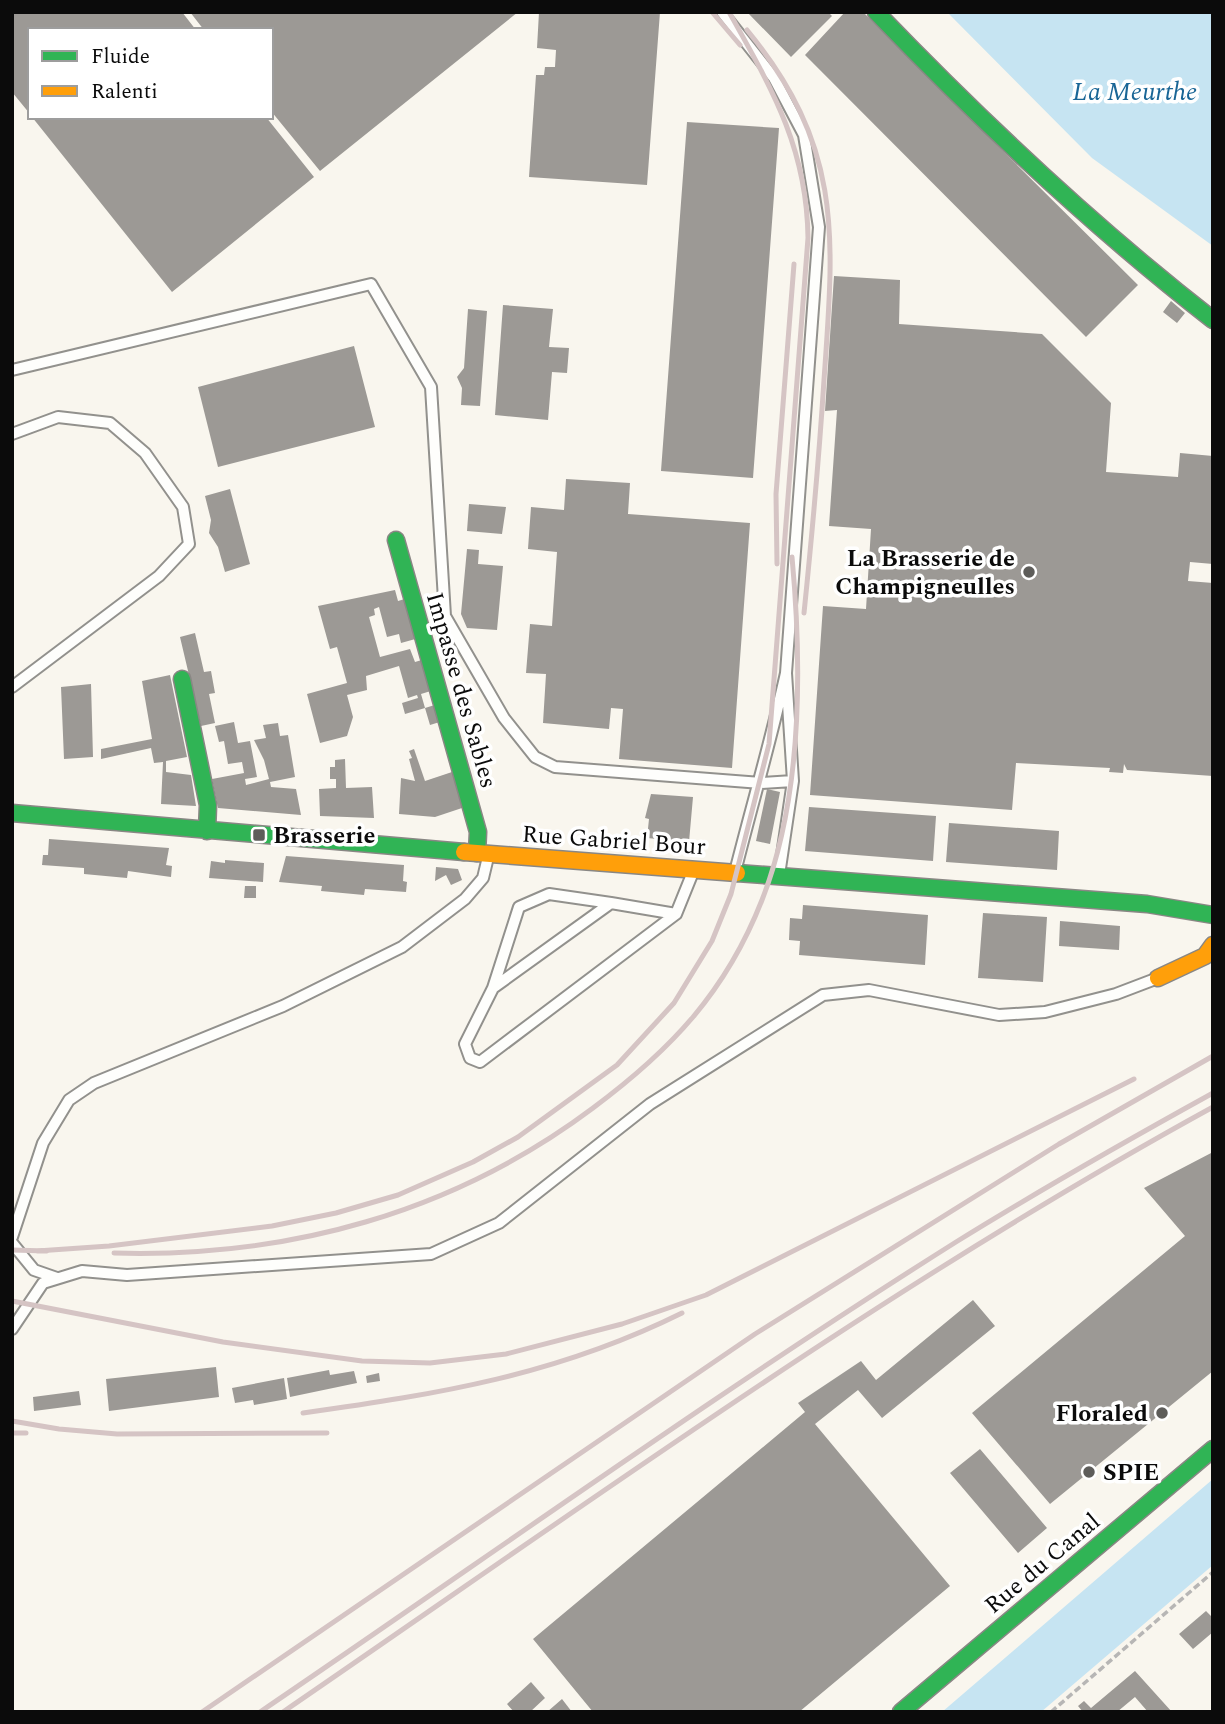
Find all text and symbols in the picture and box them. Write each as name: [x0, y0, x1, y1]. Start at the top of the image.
legend: [28, 28, 273, 119]
text: Fluide: [91, 41, 150, 73]
water label: La Meurthe: [1073, 72, 1197, 112]
text: Ralenti: [91, 76, 158, 108]
place label: La Brasserie de Champigneulles: [835, 541, 1015, 605]
marker: La Brasserie de Champigneulles: [1021, 564, 1037, 580]
street label: Impasse des Sables: [416, 588, 506, 792]
street label: Rue Gabriel Bour: [521, 817, 707, 865]
place label: Brasserie: [273, 818, 375, 854]
marker: Brasserie: [251, 827, 267, 843]
place label: Floraled: [1055, 1396, 1148, 1432]
marker: Floraled: [1154, 1405, 1170, 1421]
place label: SPIE: [1103, 1455, 1159, 1491]
marker: SPIE: [1081, 1464, 1097, 1480]
street label: Rue du Canal: [977, 1504, 1108, 1623]

